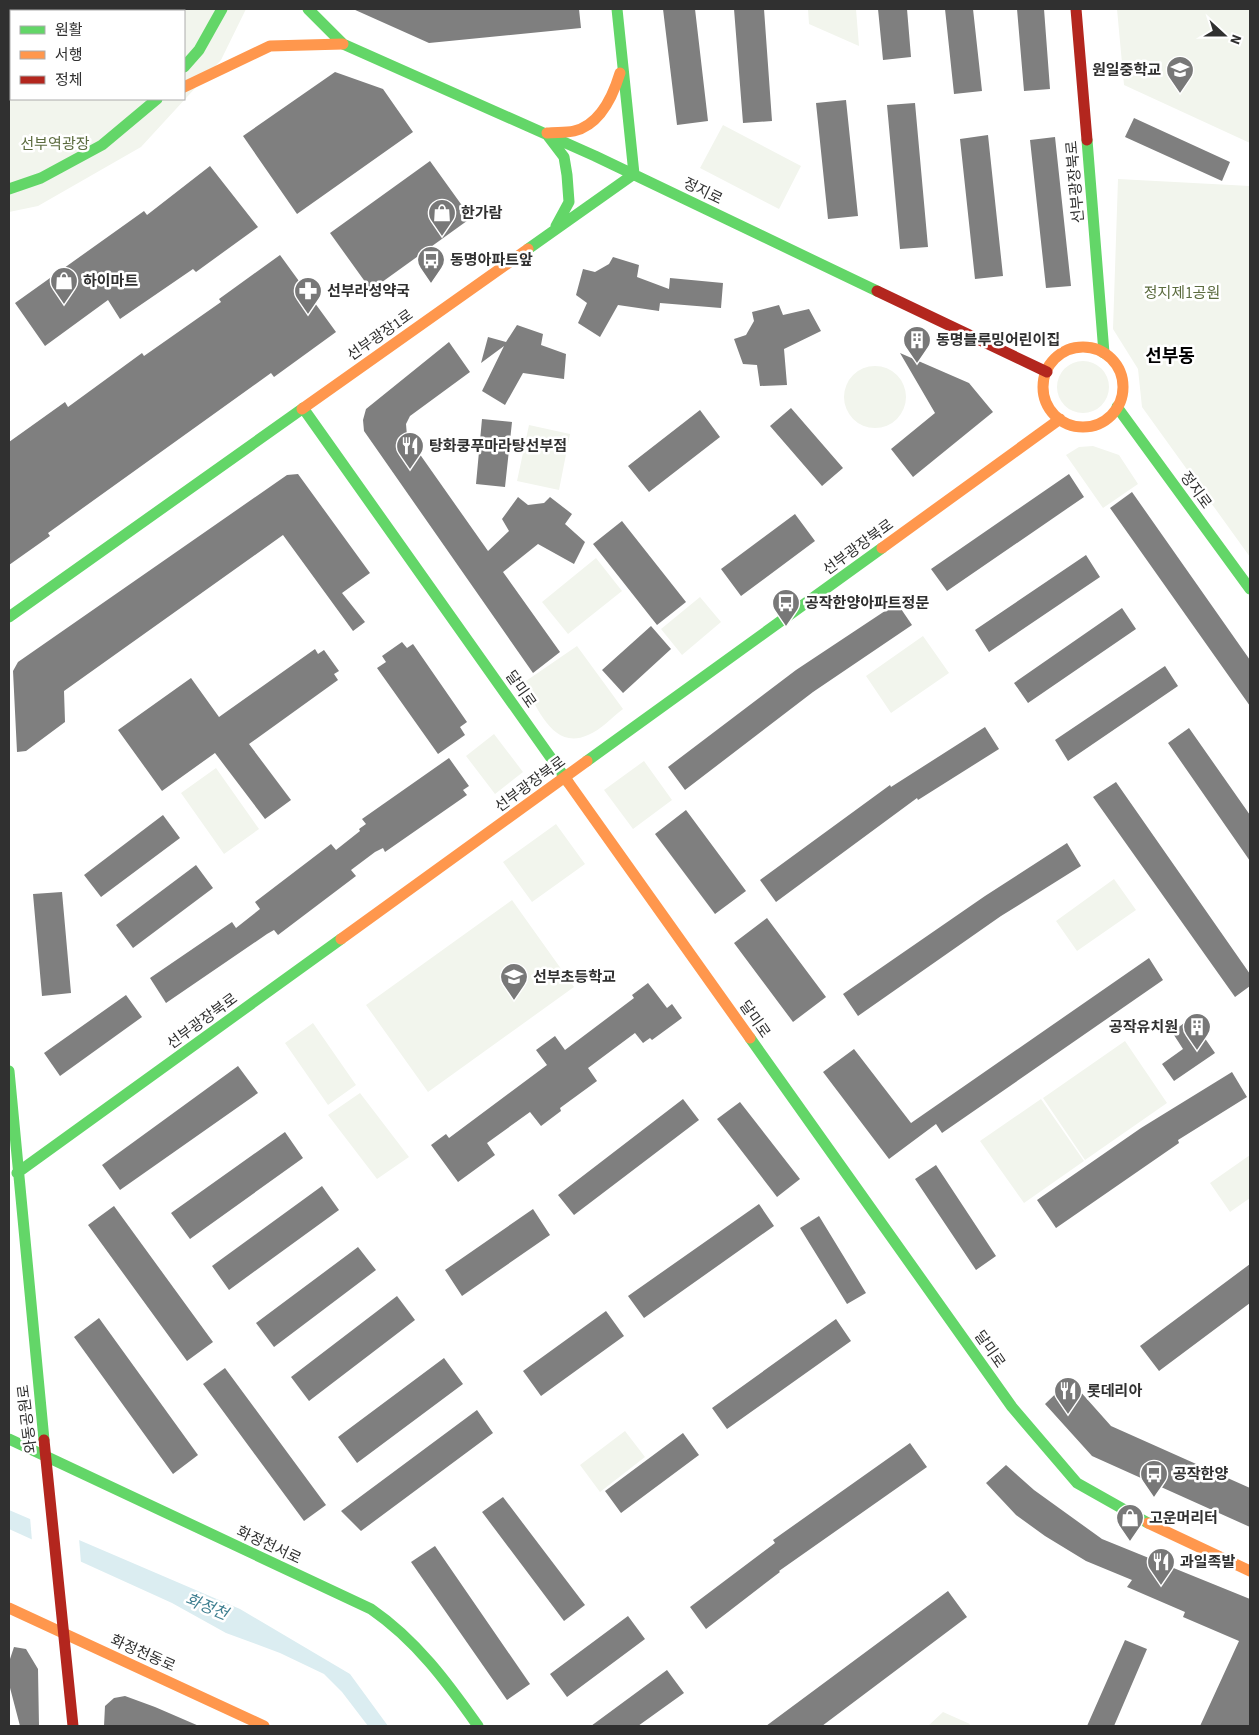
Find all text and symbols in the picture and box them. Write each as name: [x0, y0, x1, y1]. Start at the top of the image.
legend: [10, 10, 185, 100]
north arrow: [1199, 10, 1249, 60]
text: 원활: [55, 20, 83, 41]
text: N: [1224, 31, 1246, 47]
text: 서행: [55, 45, 83, 66]
school or university icon: 원일중학교: [1165, 55, 1195, 94]
place label: 원일중학교: [1092, 60, 1161, 81]
text: 정체: [55, 70, 83, 91]
park label: 선부역광장: [20, 134, 90, 155]
street label: 선부광장북로: [1061, 140, 1090, 224]
street label: 정지로: [680, 173, 726, 210]
shop icon: 한가람: [427, 198, 457, 237]
place label: 한가람: [461, 203, 503, 224]
bus stop icon: 동명아파트앞: [416, 245, 446, 284]
place label: 동명아파트앞: [450, 250, 533, 271]
shop icon: 하이마트: [49, 266, 79, 305]
place label: 하이마트: [83, 271, 138, 292]
pharmacy icon: 선부라성약국: [293, 276, 323, 315]
place label: 선부라성약국: [327, 281, 410, 302]
park label: 정지제1공원: [1144, 283, 1220, 304]
street label: 선부광장1로: [343, 305, 418, 366]
building icon: 동명블루밍어린이집: [902, 325, 932, 364]
place label: 동명블루밍어린이집: [936, 330, 1060, 351]
district label: 선부동: [1145, 344, 1195, 369]
restaurant icon: 탕화쿵푸마라탕선부점: [395, 431, 425, 470]
place label: 탕화쿵푸마라탕선부점: [429, 436, 567, 457]
street label: 정지로: [1175, 467, 1216, 513]
street label: 선부광장북로: [819, 515, 898, 580]
bus stop icon: 공작한양아파트정문: [771, 588, 801, 627]
place label: 공작한양아파트정문: [805, 593, 929, 614]
street label: 달미로: [500, 666, 541, 712]
street label: 선부광장북로: [491, 752, 570, 817]
school or university icon: 선부초등학교: [499, 962, 529, 1001]
place label: 선부초등학교: [533, 967, 616, 988]
street label: 선부광장북로: [163, 989, 242, 1054]
street label: 달미로: [734, 996, 775, 1042]
building icon: 공작유치원: [1182, 1012, 1212, 1051]
place label: 공작유치원: [1109, 1017, 1178, 1038]
street label: 달미로: [969, 1326, 1010, 1372]
restaurant icon: 롯데리아: [1053, 1376, 1083, 1415]
place label: 롯데리아: [1087, 1381, 1142, 1402]
street label: 와동공원로: [13, 1383, 42, 1454]
bus stop icon: 공작한양: [1139, 1459, 1169, 1498]
place label: 공작한양: [1173, 1464, 1228, 1485]
shop icon: 고운머리터: [1115, 1503, 1145, 1542]
place label: 고운머리터: [1149, 1508, 1218, 1529]
street label: 화정천서로: [233, 1521, 305, 1570]
restaurant icon: 과일족발: [1146, 1547, 1176, 1586]
place label: 과일족발: [1180, 1552, 1235, 1573]
water label: 화정천: [182, 1588, 233, 1626]
street label: 화정천동로: [107, 1630, 179, 1677]

